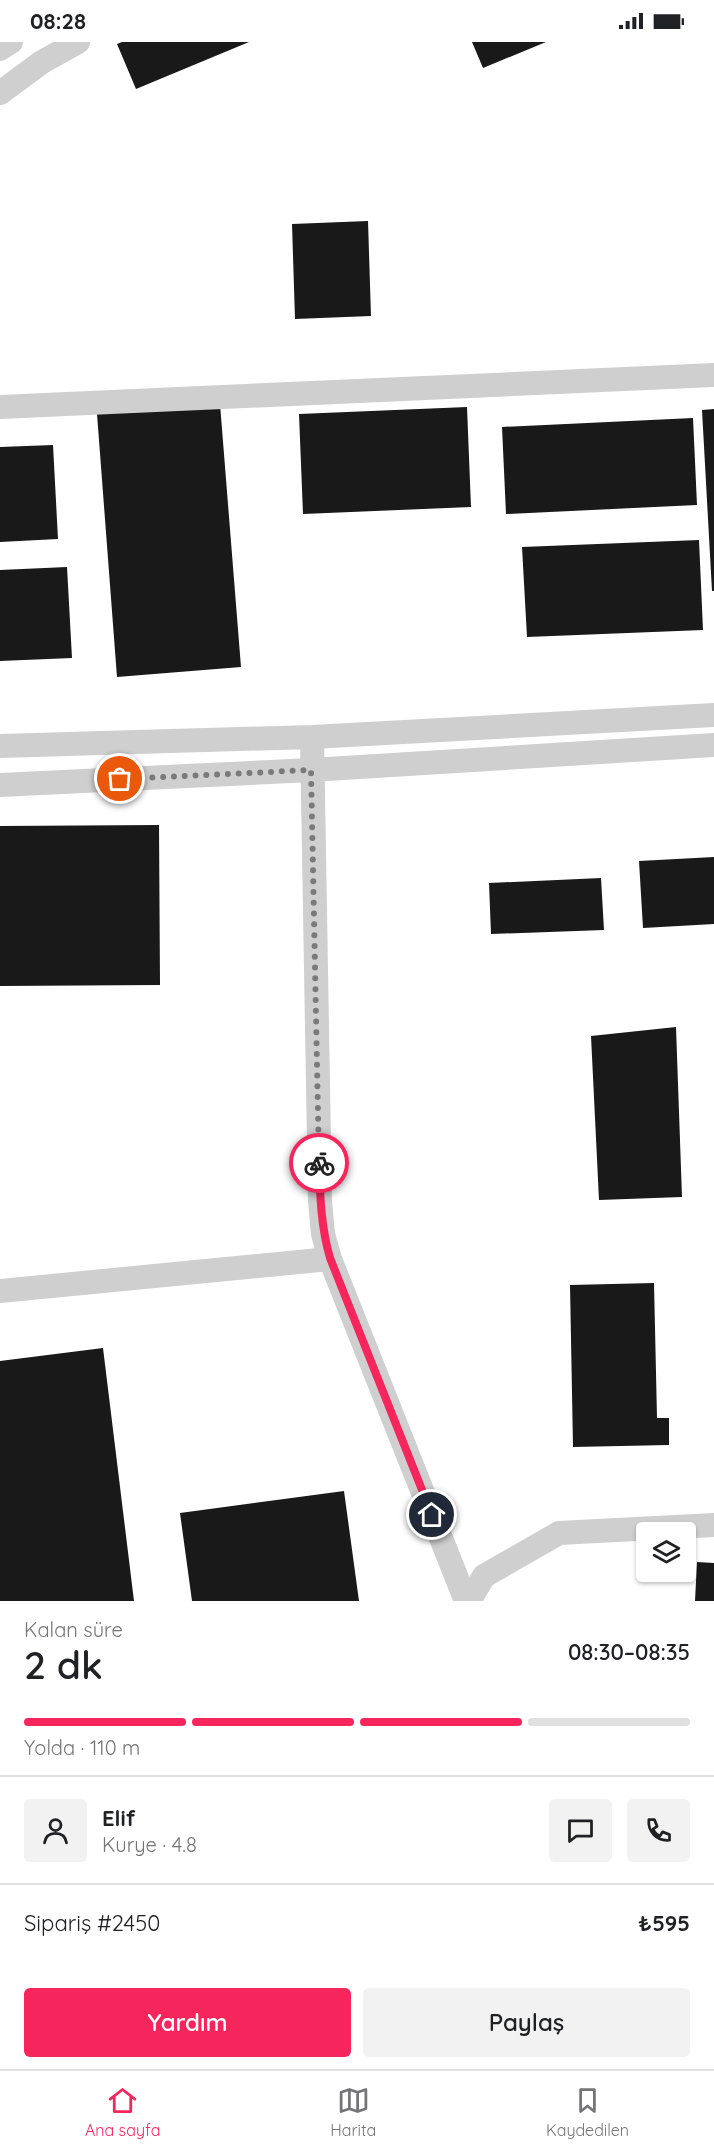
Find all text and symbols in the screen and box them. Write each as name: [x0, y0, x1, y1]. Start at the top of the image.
text: 08:28: [30, 7, 86, 35]
pin: [94, 753, 145, 804]
icon: bag: [103, 762, 136, 795]
courier: [289, 1133, 349, 1193]
icon: bike: [303, 1147, 336, 1180]
pin: [406, 1489, 457, 1540]
icon: home: [415, 1498, 448, 1531]
map controls: [636, 1522, 696, 1582]
button: layers: [636, 1522, 696, 1582]
text: Kalan süre: [24, 1617, 123, 1642]
text: 08:30–08:35: [568, 1638, 690, 1666]
text: 2 dk: [24, 1640, 103, 1689]
text: Yolda · 110 m: [24, 1735, 140, 1760]
button: person: [24, 1799, 87, 1862]
button: chat: [549, 1799, 612, 1862]
button: phone: [627, 1799, 690, 1862]
text: Elif: [102, 1804, 135, 1832]
text: Kurye · 4.8: [102, 1832, 197, 1857]
text: Sipariş #2450: [24, 1909, 160, 1937]
text: ₺595: [638, 1909, 690, 1937]
button: Yardım: [24, 1988, 351, 2057]
button: Paylaş: [363, 1988, 690, 2057]
tab: Ana sayfa: [85, 2084, 160, 2140]
tab: Harita: [330, 2084, 376, 2140]
tab: Kaydedilen: [546, 2084, 629, 2140]

